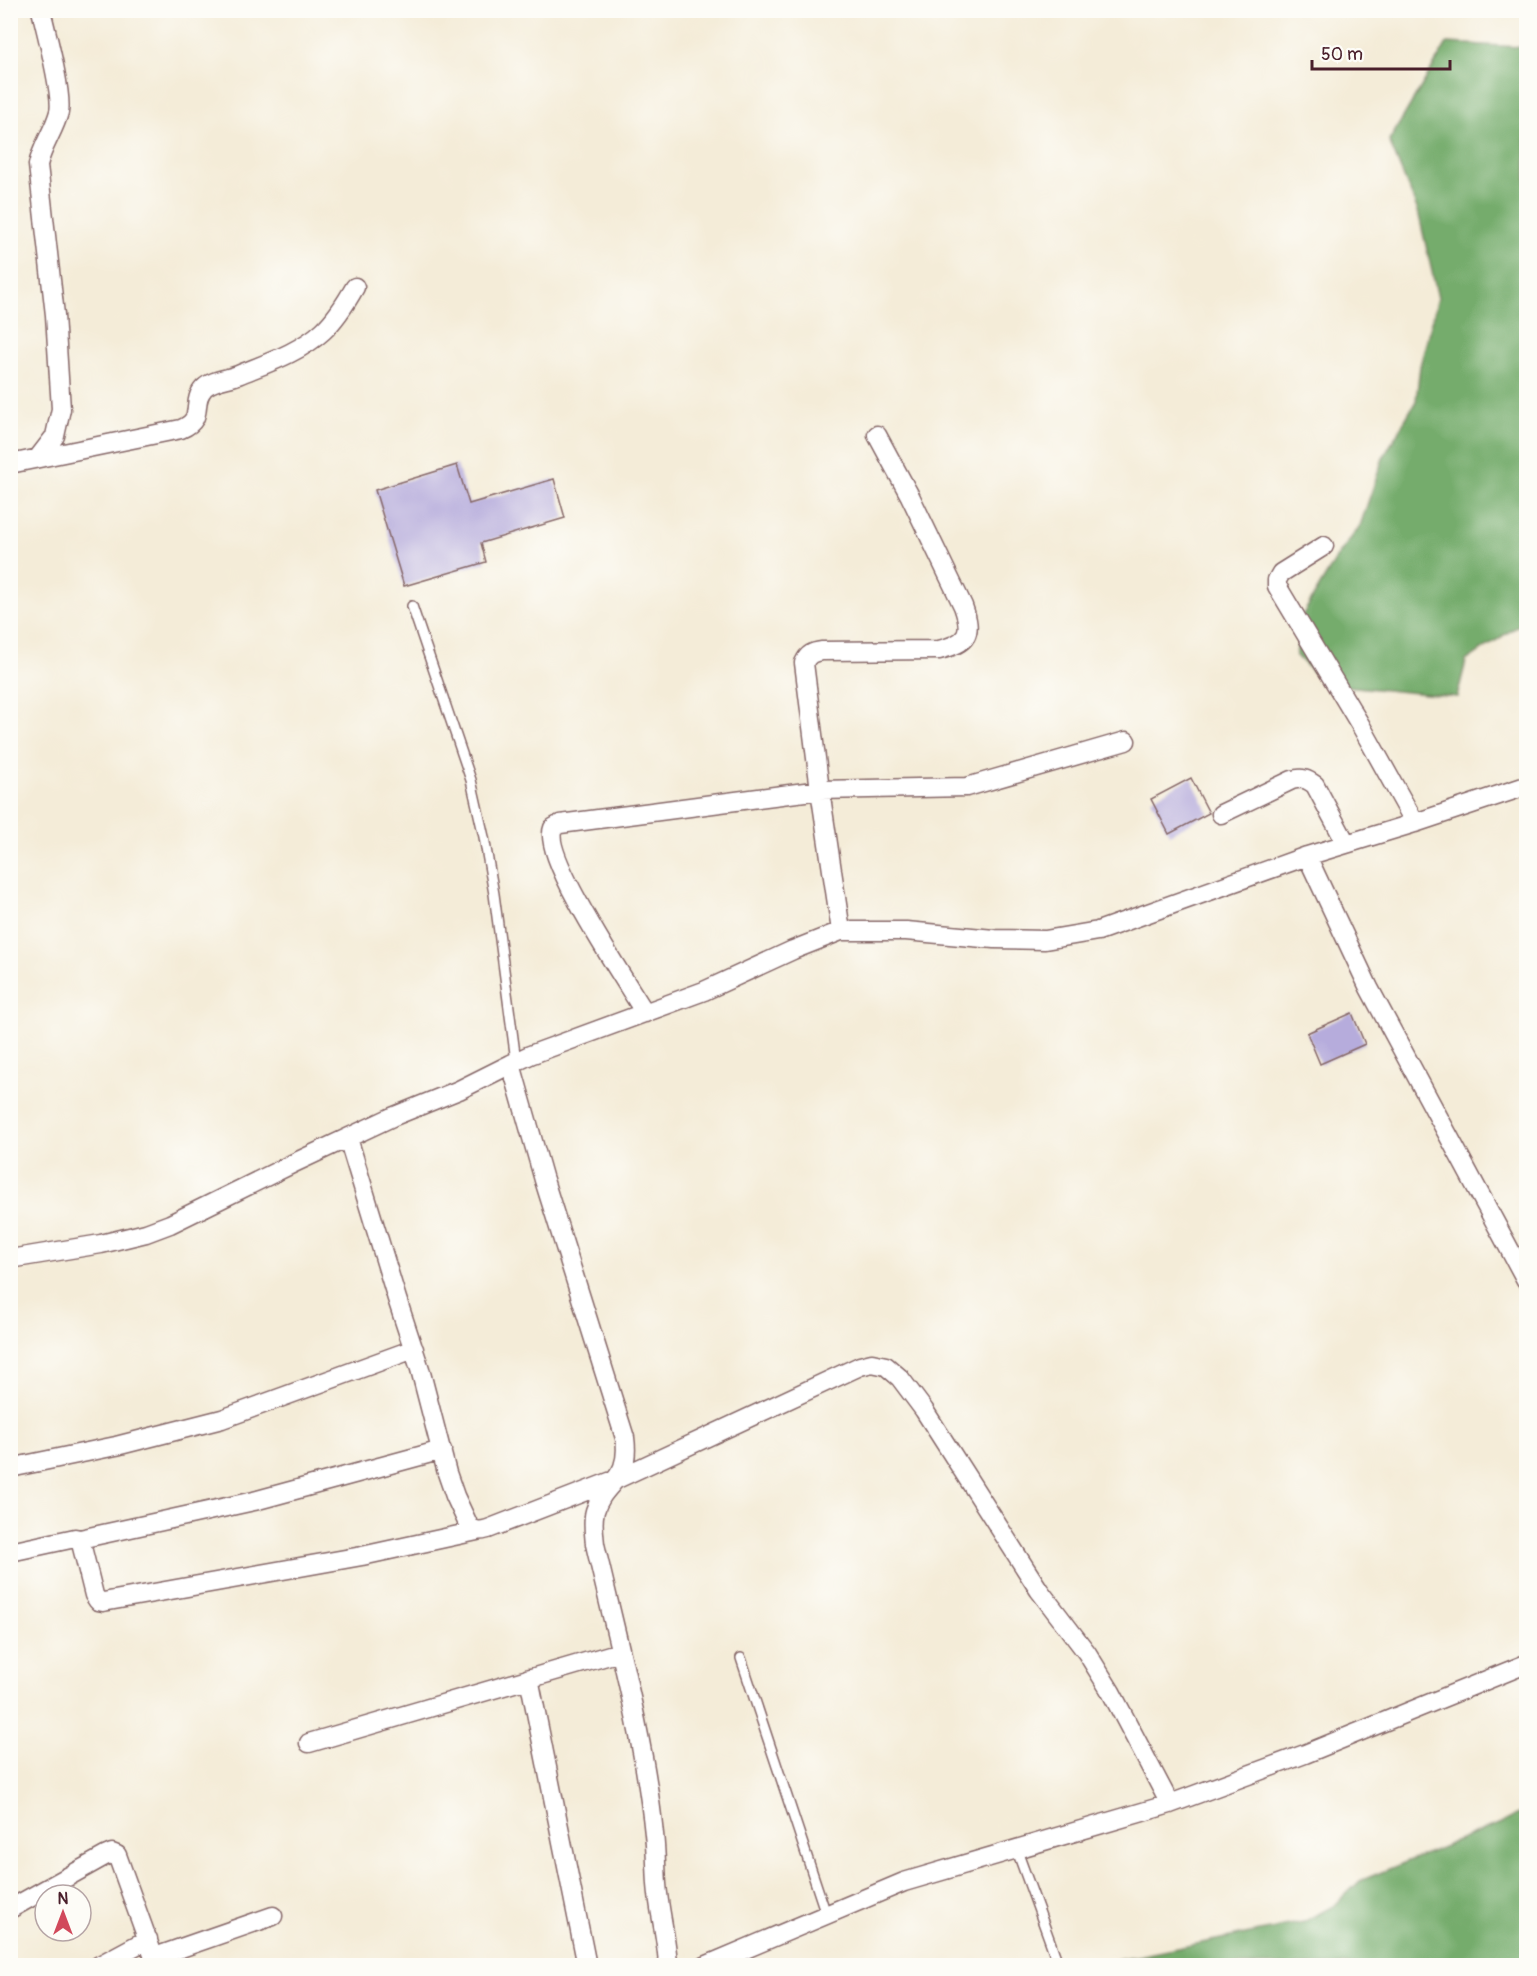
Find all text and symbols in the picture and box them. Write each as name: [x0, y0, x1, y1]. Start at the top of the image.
scale bar: [1312, 33, 1450, 71]
text: 50 m: [1321, 43, 1363, 66]
north arrow: [33, 1883, 93, 1943]
text: N: [58, 1889, 69, 1909]

